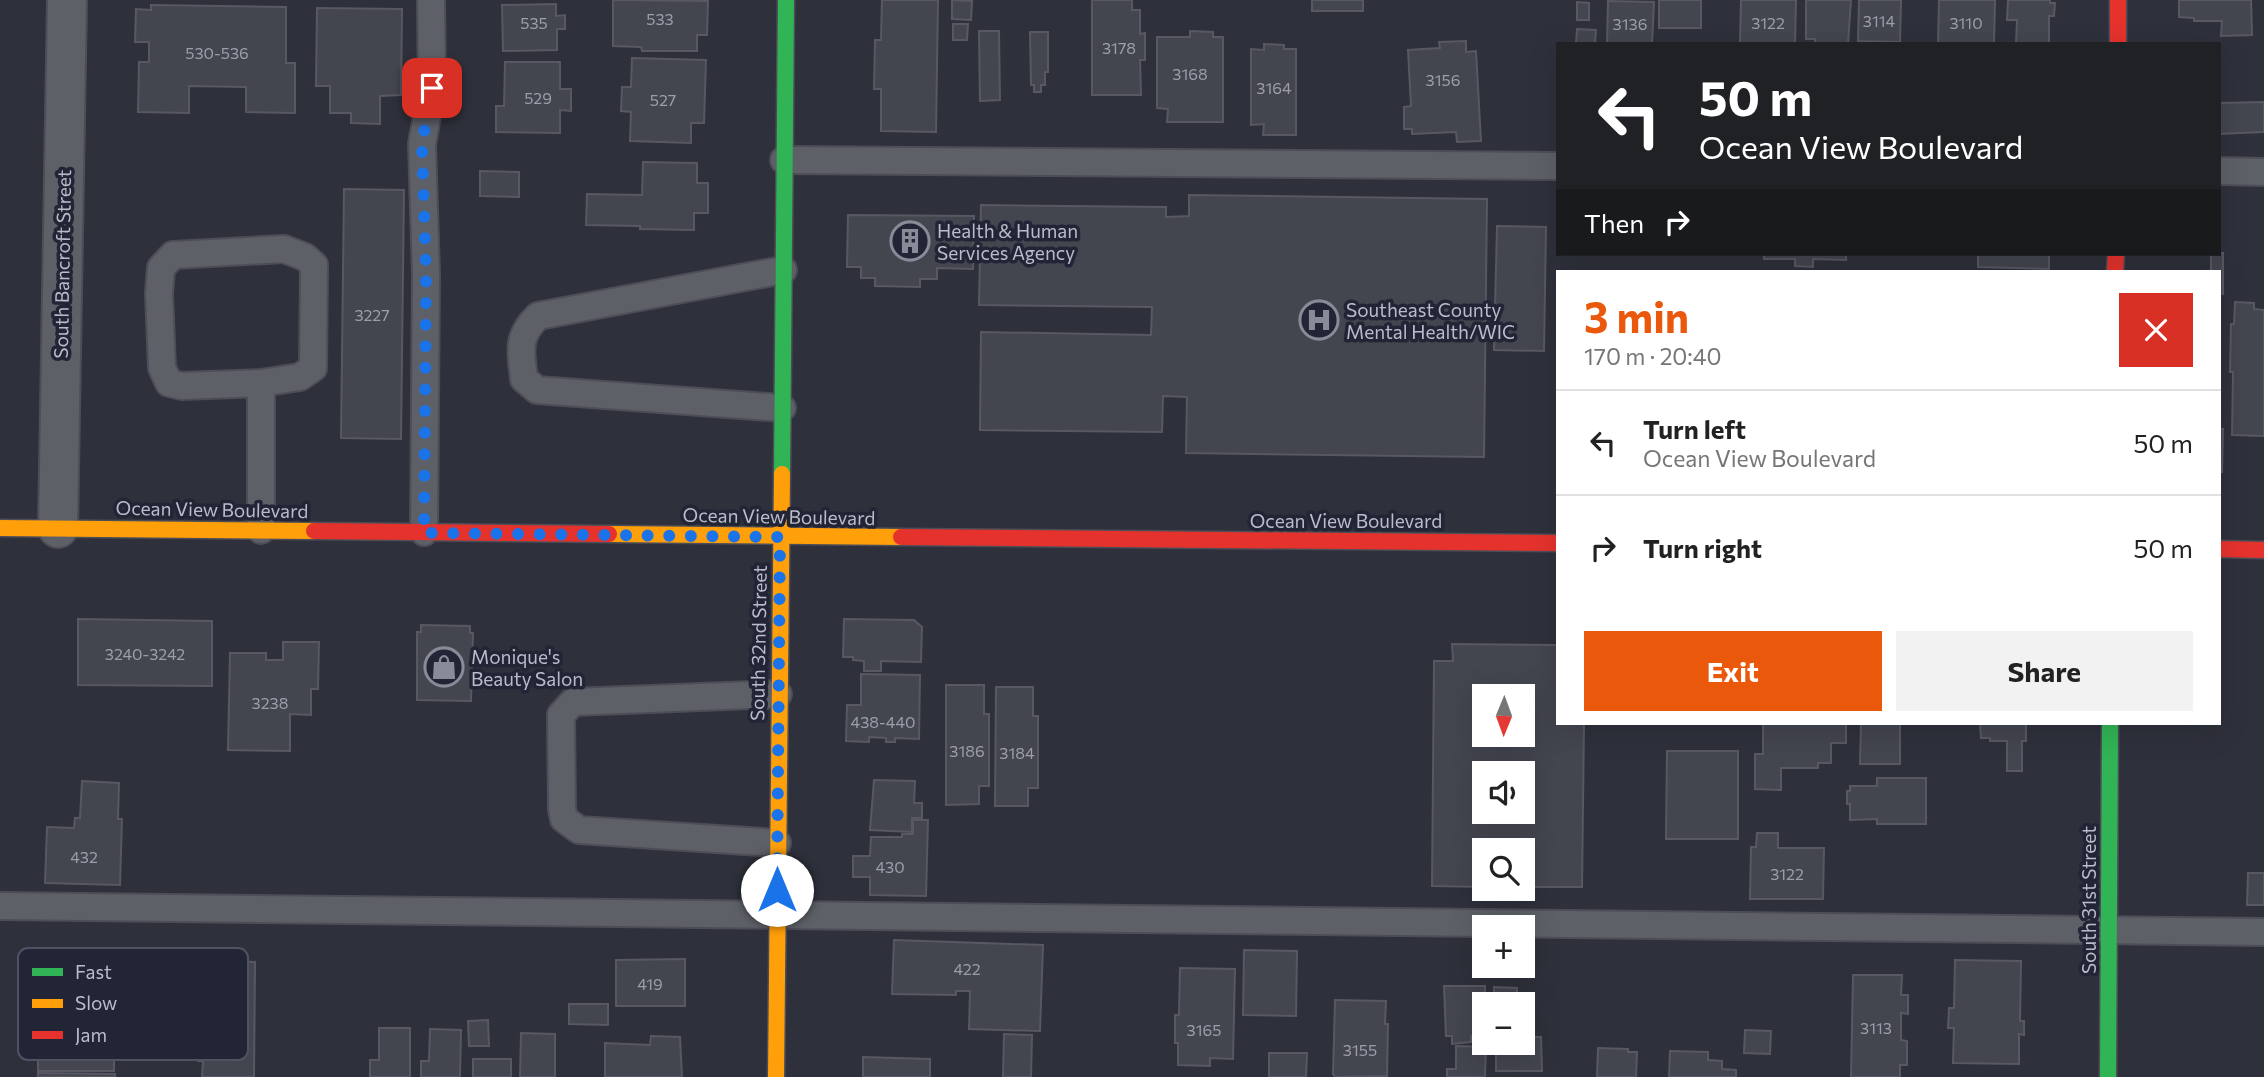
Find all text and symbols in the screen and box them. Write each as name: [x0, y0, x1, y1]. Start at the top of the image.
house number: 533: [646, 9, 674, 28]
house number: 3114: [1863, 11, 1896, 30]
house number: 535: [520, 13, 548, 32]
house number: 3122: [1751, 13, 1785, 32]
house number: 3110: [1949, 13, 1983, 32]
house number: 3136: [1613, 14, 1647, 33]
house number: 3178: [1102, 38, 1136, 57]
house number: 530-536: [185, 43, 249, 62]
pin: [402, 58, 462, 118]
house number: 3168: [1172, 64, 1208, 83]
text: 50 m: [1699, 66, 1812, 126]
icon: arrive: [413, 69, 451, 107]
house number: 3156: [1426, 70, 1460, 89]
icon: left: [1584, 70, 1675, 161]
house number: 3164: [1256, 78, 1292, 97]
house number: 529: [524, 88, 552, 107]
house number: 527: [650, 90, 676, 109]
text: Ocean View Boulevard: [1699, 126, 2023, 166]
street label: South Bancroft Street: [49, 169, 75, 359]
icon: right: [1658, 203, 1696, 241]
text: Then: [1584, 207, 1644, 238]
place label: Health & Human Services Agency: [937, 219, 1078, 264]
building icon: Health & Human Services Agency: [889, 220, 931, 262]
text: 3 min: [1584, 290, 1689, 342]
button: close: [2119, 293, 2193, 367]
place label: Southeast County Mental Health/WIC: [1346, 298, 1515, 343]
hospital icon: Southeast County Mental Health/WIC: [1298, 299, 1340, 341]
house number: 3227: [354, 305, 390, 324]
text: 170 m · 20:40: [1584, 342, 1722, 370]
text: Turn left: [1643, 413, 1746, 444]
icon: left: [1584, 424, 1622, 462]
text: 50 m: [2133, 427, 2193, 458]
text: Ocean View Boulevard: [1643, 444, 1876, 472]
street label: Ocean View Boulevard: [116, 496, 308, 522]
street label: Ocean View Boulevard: [683, 503, 875, 529]
street label: Ocean View Boulevard: [1250, 509, 1442, 532]
icon: right: [1584, 529, 1622, 567]
text: Turn right: [1643, 532, 1762, 563]
text: 50 m: [2133, 532, 2193, 563]
street label: South 32nd Street: [745, 565, 771, 721]
button: Exit: [1584, 631, 1882, 711]
button: Share: [1896, 631, 2193, 711]
house number: 3240-3242: [105, 644, 185, 663]
place label: Monique's Beauty Salon: [471, 645, 583, 690]
shop icon: Monique's Beauty Salon: [423, 646, 465, 688]
north arrow: [1472, 684, 1535, 747]
map controls: [1472, 684, 1535, 1055]
house number: 3238: [252, 693, 288, 712]
house number: 438-440: [851, 712, 915, 731]
house number: 3186: [949, 741, 985, 760]
house number: 3184: [999, 743, 1035, 762]
button: sound: [1472, 761, 1535, 824]
street label: South 31st Street: [2077, 826, 2100, 974]
button: search: [1472, 838, 1535, 901]
house number: 432: [70, 847, 98, 866]
position arrow: [740, 853, 814, 927]
house number: 430: [875, 857, 905, 876]
house number: 3122: [1770, 864, 1804, 883]
button: +: [1472, 915, 1535, 978]
legend: [18, 948, 248, 1060]
house number: 422: [953, 959, 981, 978]
text: Fast: [75, 960, 112, 983]
house number: 419: [637, 974, 663, 993]
text: Slow: [75, 991, 117, 1014]
button: −: [1472, 992, 1535, 1055]
house number: 3113: [1860, 1018, 1892, 1037]
house number: 3165: [1187, 1020, 1221, 1039]
text: Jam: [75, 1023, 107, 1046]
house number: 3155: [1343, 1040, 1377, 1059]

